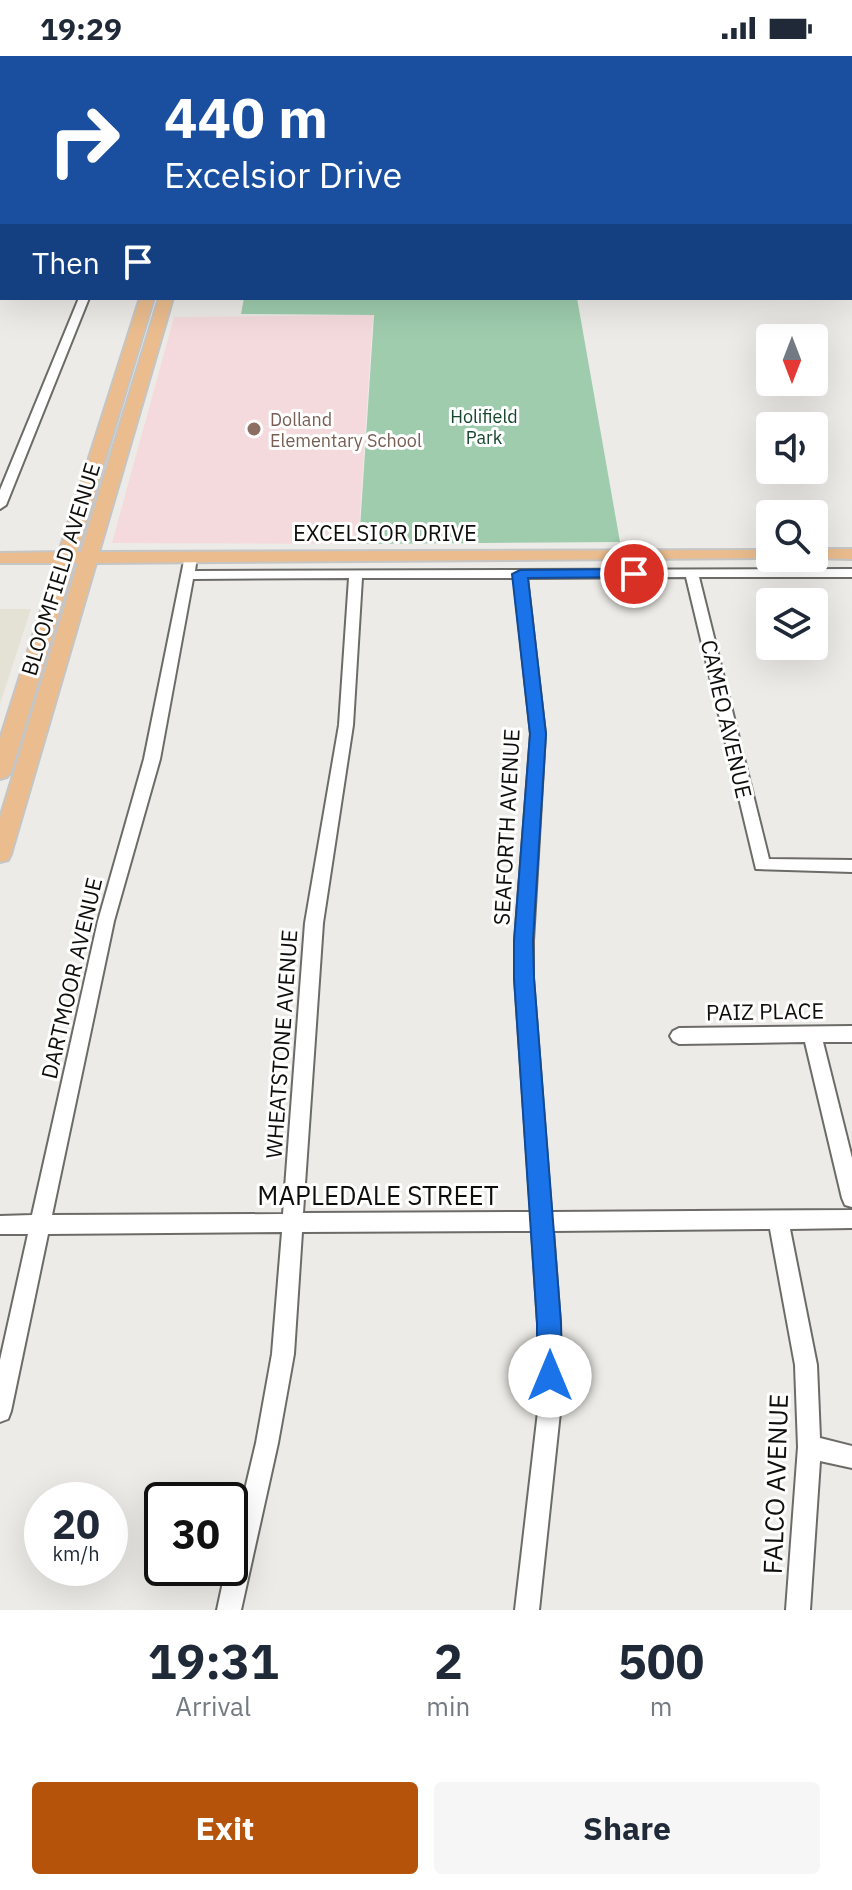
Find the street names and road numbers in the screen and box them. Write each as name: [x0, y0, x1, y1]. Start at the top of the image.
street label: BLOOMFIELD AVENUE: [14, 459, 106, 679]
street label: EXCELSIOR DRIVE: [293, 518, 477, 547]
street label: CAMEO AVENUE: [695, 637, 759, 801]
street label: SEAFORTH AVENUE: [486, 728, 526, 926]
street label: DARTMOOR AVENUE: [34, 874, 108, 1082]
street label: WHEATSTONE AVENUE: [259, 929, 303, 1159]
street label: PAIZ PLACE: [706, 995, 824, 1027]
street label: MAPLEDALE STREET: [257, 1178, 499, 1212]
street label: FALCO AVENUE: [755, 1393, 795, 1575]

